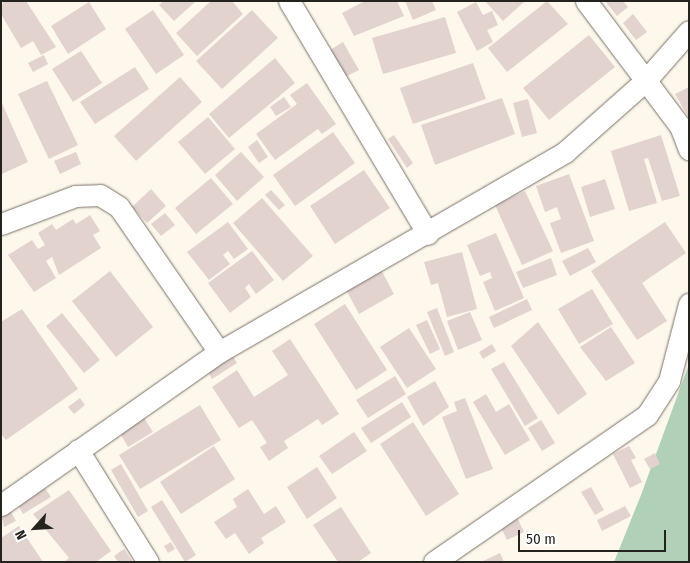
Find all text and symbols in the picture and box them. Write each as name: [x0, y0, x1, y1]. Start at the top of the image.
north arrow: [10, 503, 60, 553]
scale bar: [520, 520, 668, 552]
text: N: [12, 527, 31, 542]
text: 50 m: [526, 530, 556, 548]

